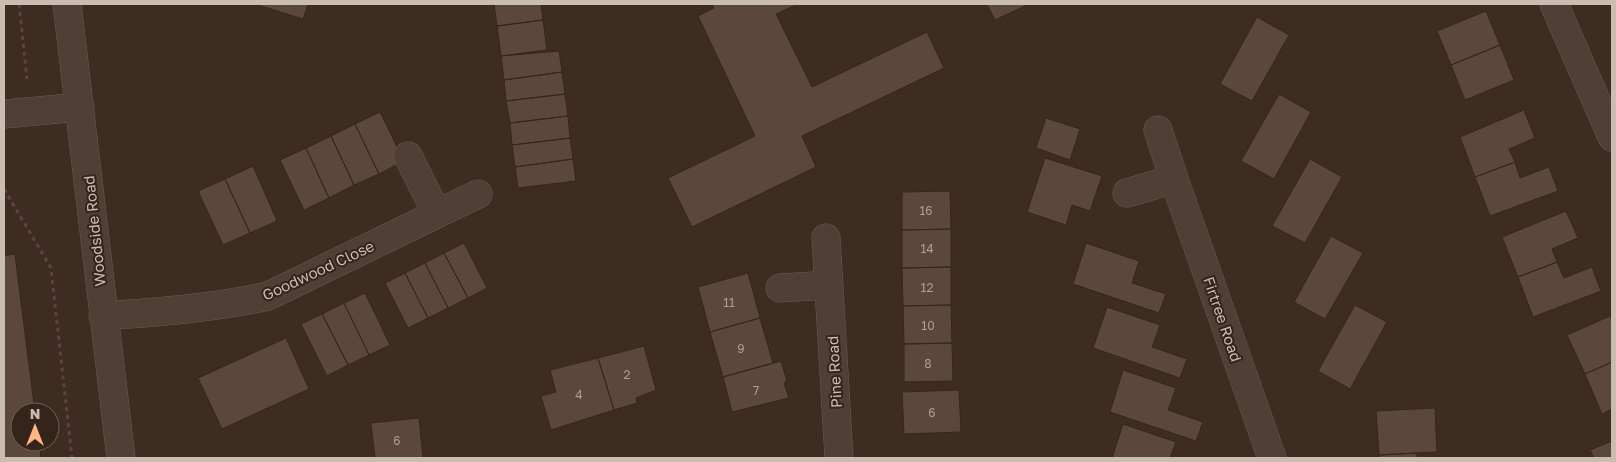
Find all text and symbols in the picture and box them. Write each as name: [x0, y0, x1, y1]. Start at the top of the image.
street label: Woodside Road: [79, 175, 109, 287]
house number: 16: [919, 203, 933, 218]
street label: Goodwood Close: [259, 236, 377, 304]
house number: 14: [920, 241, 934, 256]
street label: Firtree Road: [1200, 274, 1246, 364]
house number: 12: [921, 280, 933, 295]
house number: 11: [723, 295, 735, 310]
house number: 10: [921, 318, 935, 333]
street label: Pine Road: [823, 335, 845, 409]
house number: 9: [737, 341, 745, 356]
house number: 8: [924, 356, 932, 371]
house number: 2: [624, 367, 631, 382]
house number: 7: [753, 383, 759, 398]
house number: 4: [575, 387, 583, 402]
north arrow: [10, 402, 60, 452]
text: N: [30, 405, 40, 422]
house number: 6: [928, 405, 936, 420]
house number: 6: [393, 433, 401, 448]

